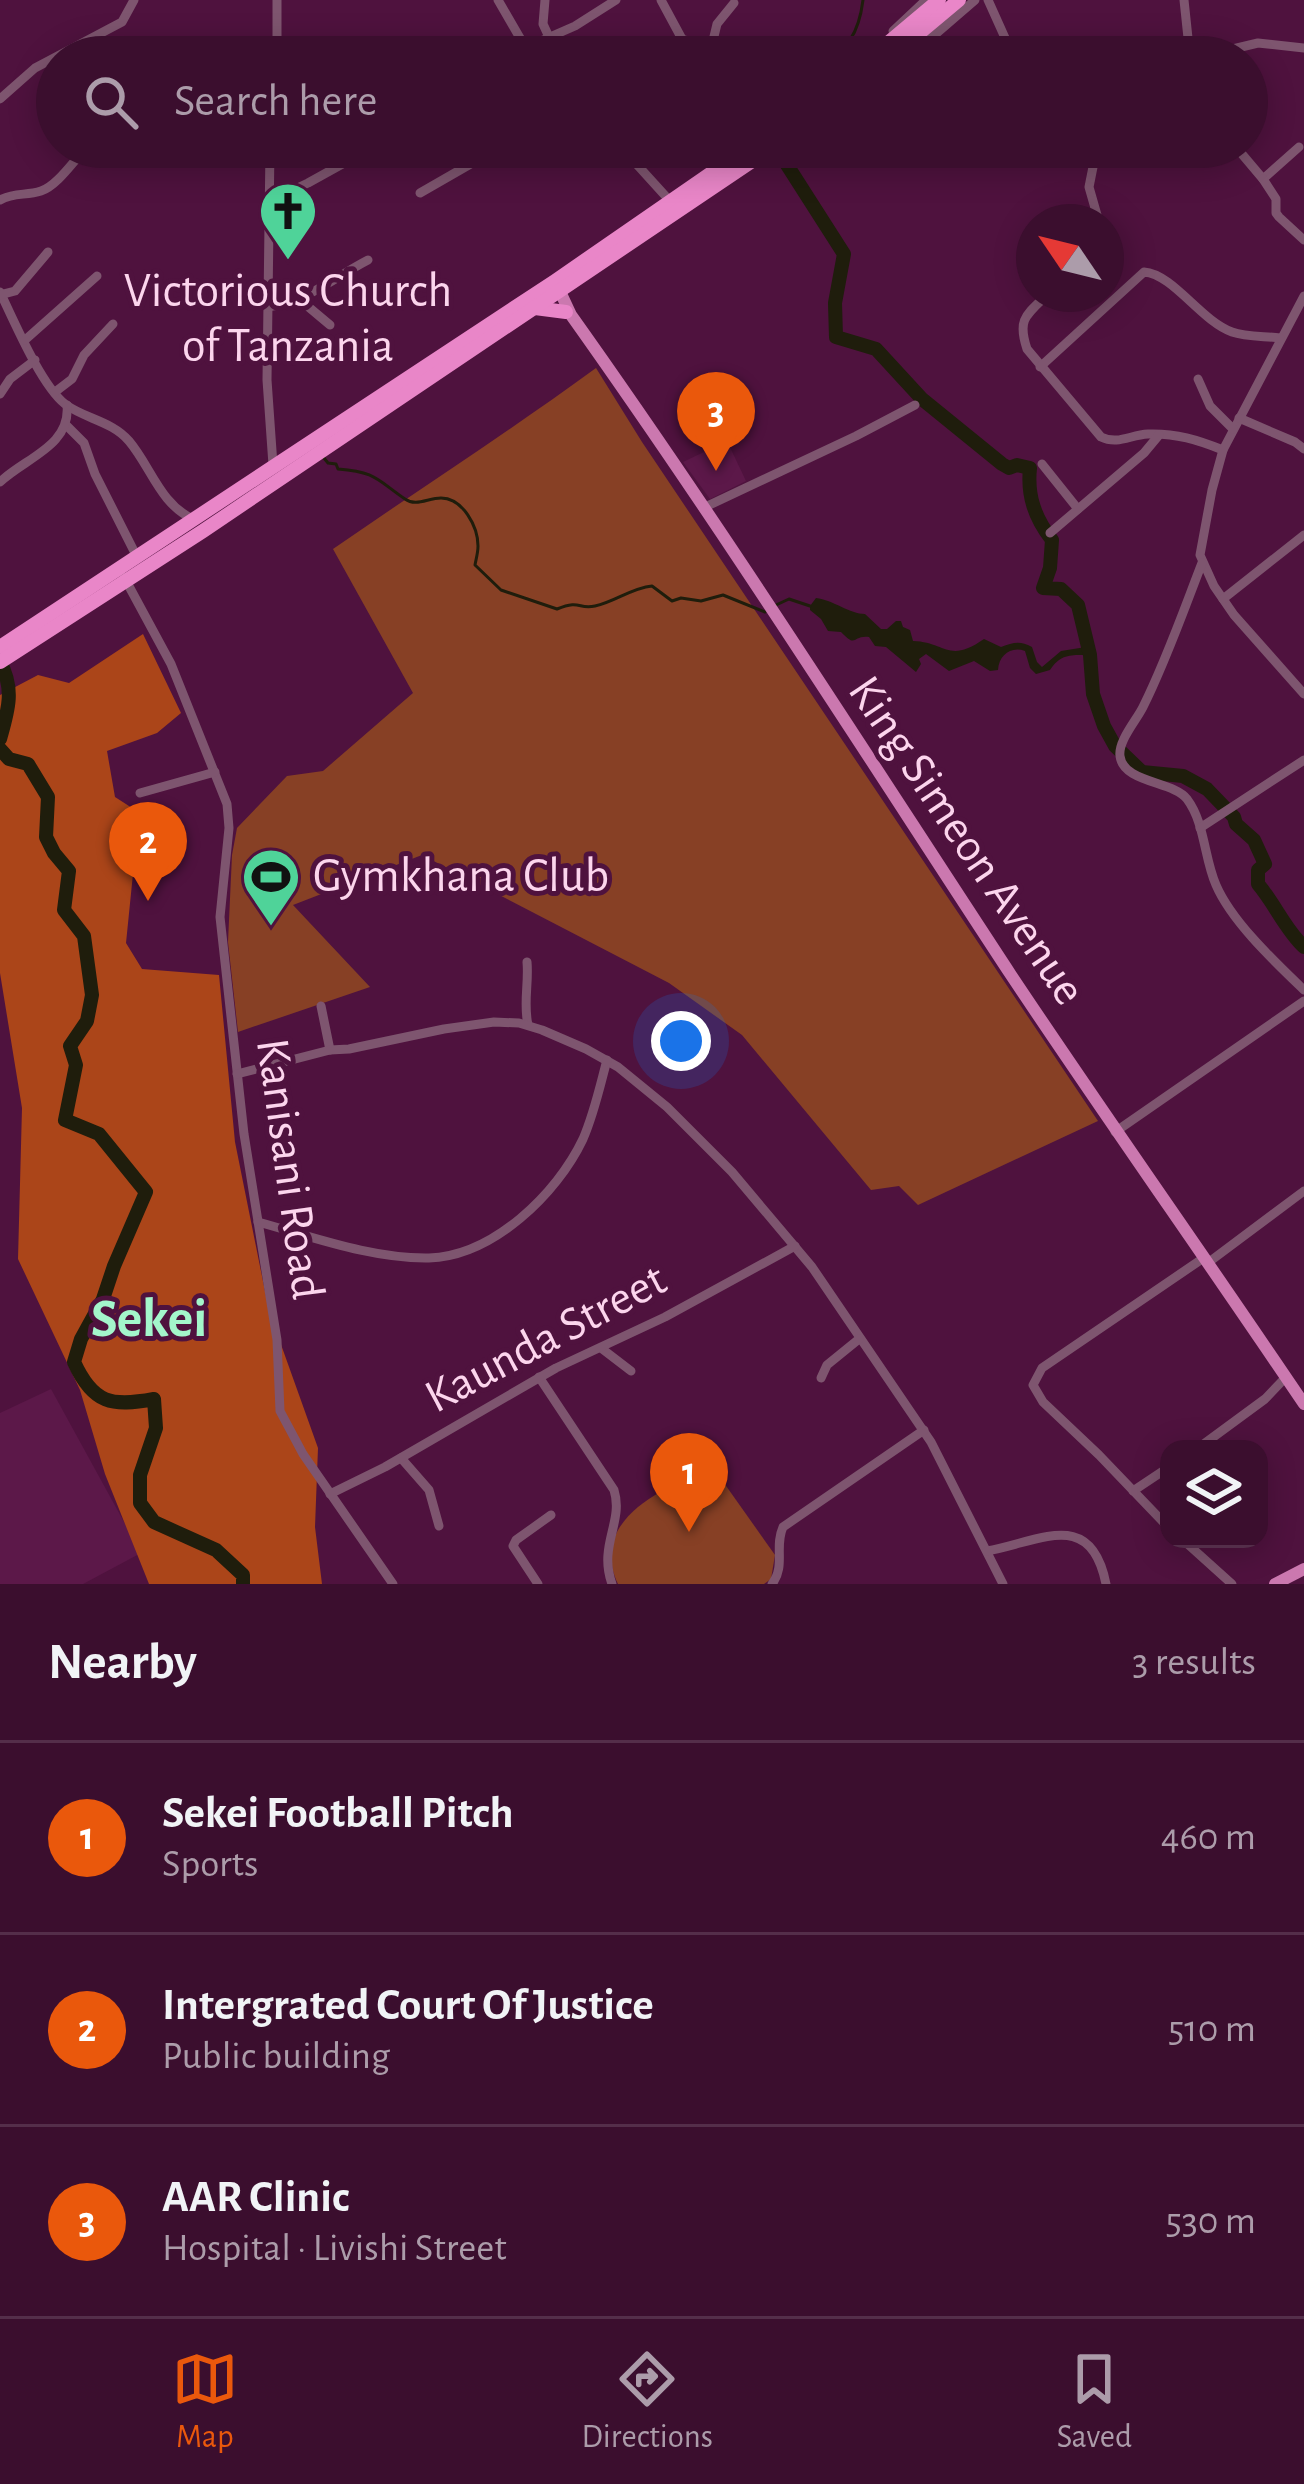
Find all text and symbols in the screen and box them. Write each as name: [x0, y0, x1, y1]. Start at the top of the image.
search box: [36, 36, 1268, 168]
icon: search: [78, 69, 144, 135]
text: Search here: [174, 79, 377, 124]
church icon: Victorious Church of Tanzania: [257, 180, 319, 262]
north arrow: [1016, 204, 1124, 312]
place label: Victorious Church of Tanzania: [124, 268, 452, 371]
pin: 3: [677, 372, 755, 471]
street label: King Simeon Avenue: [839, 668, 1093, 1014]
pin: 2: [109, 802, 187, 901]
sports icon: Gymkhana Club: [240, 846, 302, 928]
place label: Gymkhana Club: [313, 853, 609, 901]
your location: [651, 1011, 711, 1071]
street label: Kanisani Road: [247, 1035, 331, 1303]
street label: Kaunda Street: [418, 1256, 674, 1422]
district label: Sekei: [91, 1293, 207, 1347]
pin: 1: [650, 1433, 728, 1532]
map controls: [1160, 1440, 1268, 1548]
button: layers: [1160, 1440, 1268, 1548]
text: Nearby: [48, 1637, 197, 1688]
text: 3 results: [1132, 1643, 1256, 1682]
text: Sekei Football Pitch: [162, 1791, 513, 1836]
text: 1: [80, 1818, 94, 1857]
text: 460 m: [1161, 1818, 1256, 1857]
text: Sports: [162, 1845, 259, 1884]
text: Intergrated Court Of Justice: [162, 1983, 654, 2028]
text: 2: [78, 2010, 96, 2049]
text: 510 m: [1168, 2010, 1256, 2049]
text: Public building: [162, 2037, 390, 2076]
text: AAR Clinic: [162, 2175, 349, 2220]
text: 3: [79, 2202, 95, 2241]
text: 530 m: [1165, 2202, 1256, 2241]
text: Hospital · Livishi Street: [162, 2229, 507, 2268]
tab: Map: [172, 2346, 238, 2458]
tab: Directions: [581, 2346, 713, 2458]
tab: Saved: [1057, 2346, 1132, 2458]

